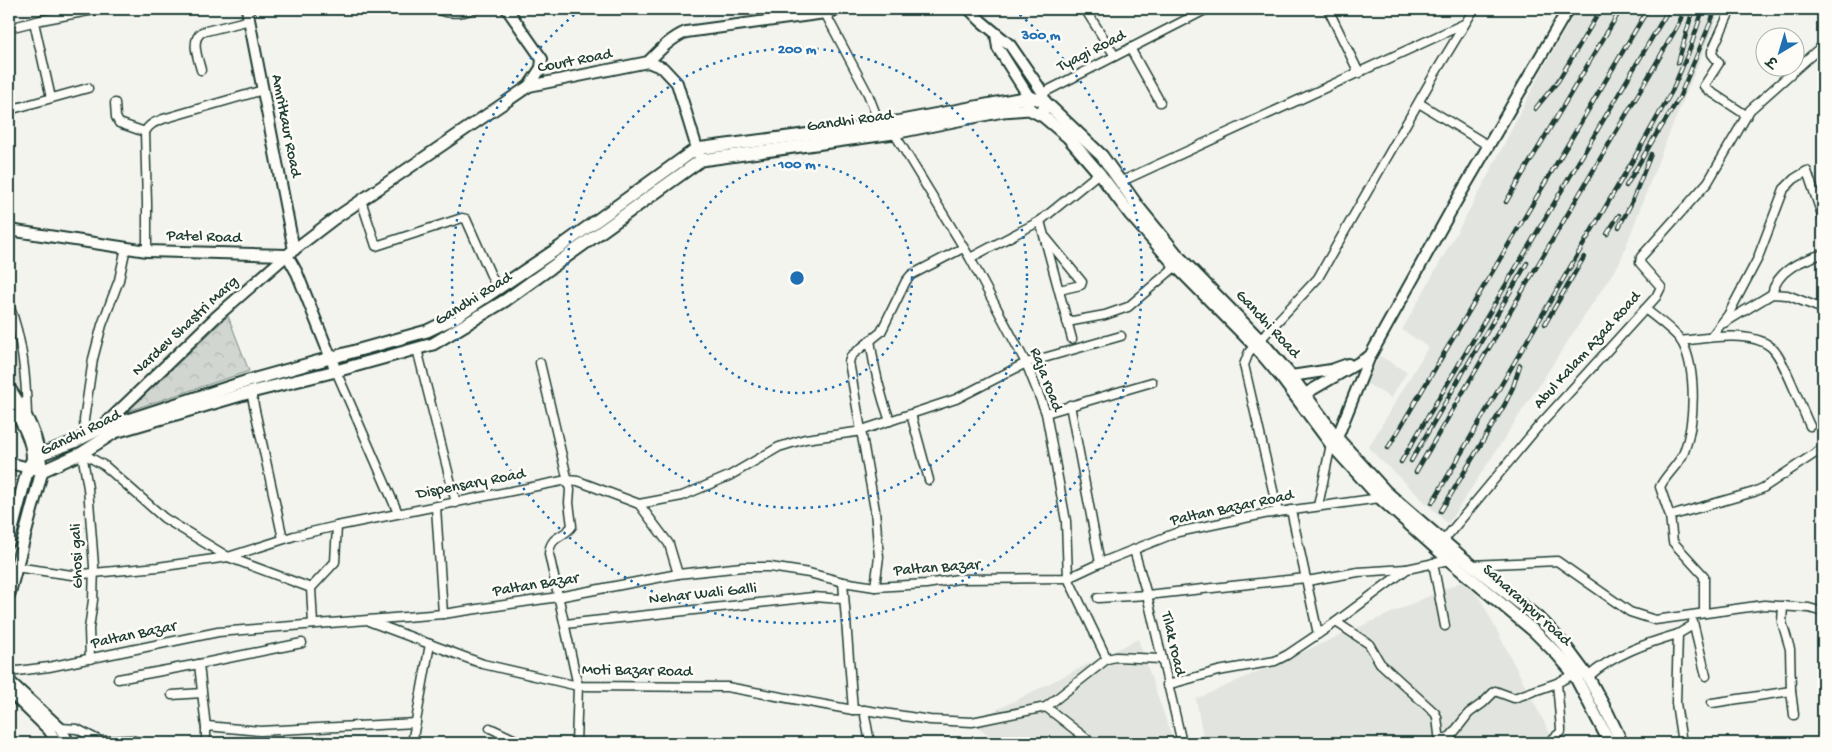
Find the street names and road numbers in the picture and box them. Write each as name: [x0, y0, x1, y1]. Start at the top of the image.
street label: Tyagi Road: [1054, 26, 1131, 78]
street label: Court Road: [536, 45, 615, 79]
street label: Amritkaur Road: [266, 73, 305, 181]
street label: Gandhi Road: [806, 106, 896, 137]
street label: Patel Road: [165, 227, 243, 249]
street label: Gandhi Road: [432, 268, 517, 331]
street label: Nardev Shastri Marg: [129, 273, 243, 381]
street label: Gandhi Road: [1230, 287, 1305, 364]
street label: Abul Kalam Azad Road: [1530, 287, 1647, 414]
street label: Raja road: [1024, 345, 1066, 416]
street label: Gandhi Road: [38, 406, 126, 462]
street label: Dispensary Road: [414, 465, 529, 505]
street label: Paltan Bazar Road: [1168, 486, 1297, 532]
street label: Ghosi gali: [67, 523, 89, 589]
street label: Paltan Bazar: [892, 556, 982, 582]
street label: Saharanpur road: [1478, 561, 1576, 652]
street label: Paltan Bazar: [491, 570, 582, 602]
street label: Nehar Wali Galli: [648, 580, 758, 610]
street label: Tilak road: [1155, 609, 1189, 679]
street label: Paltan Bazar: [89, 617, 180, 655]
street label: Moti Bazar Road: [582, 662, 694, 682]

